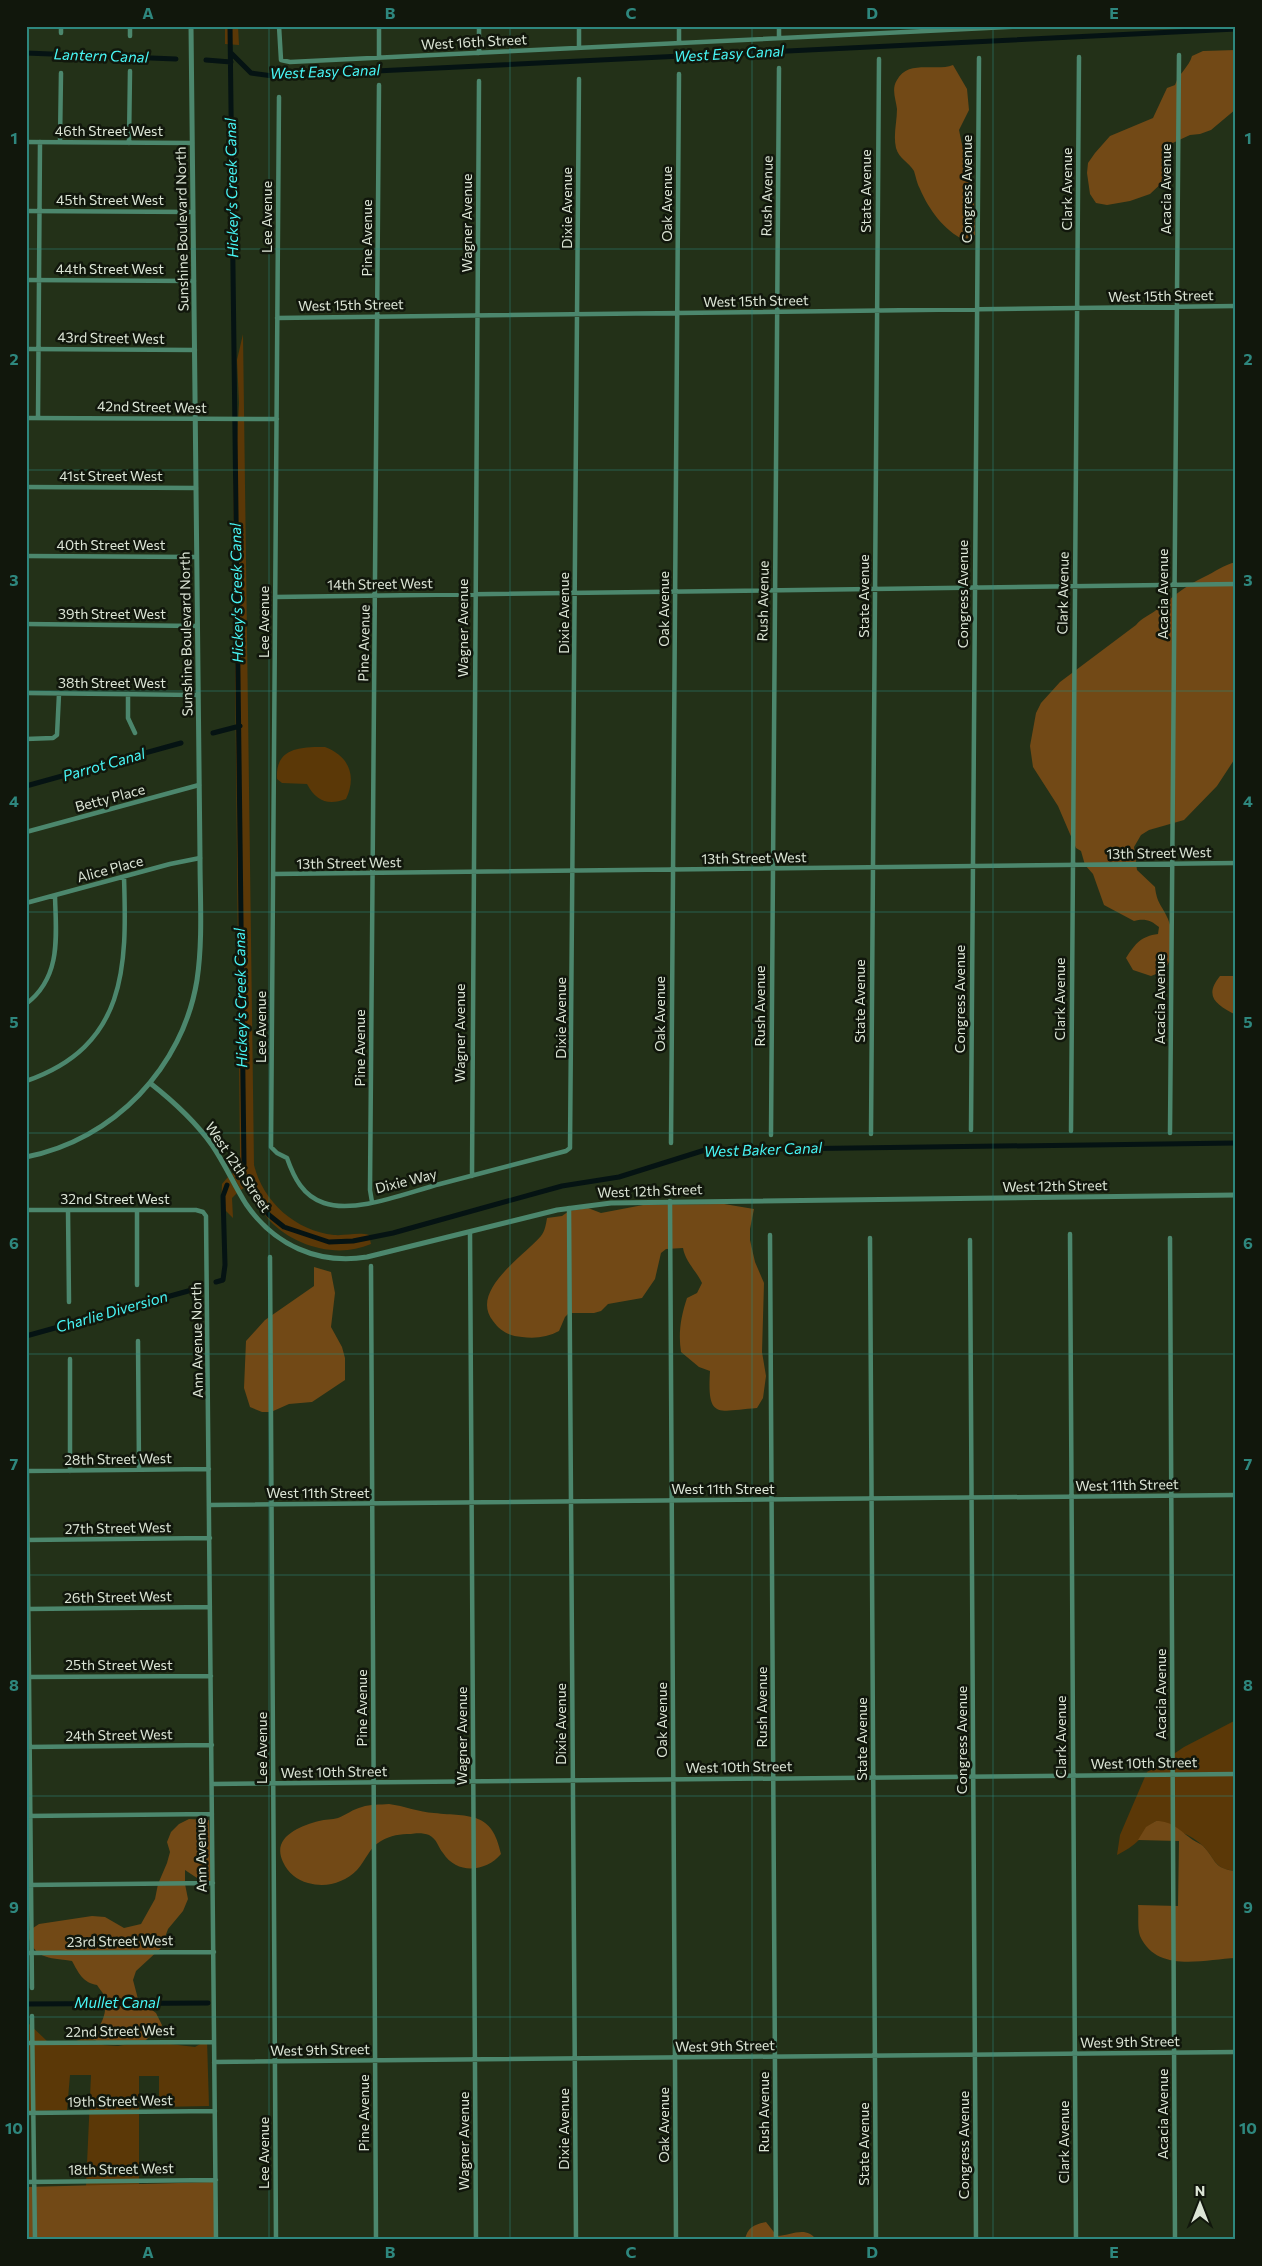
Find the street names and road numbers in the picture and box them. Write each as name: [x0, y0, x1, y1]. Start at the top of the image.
street label: West 16th Street: [421, 30, 528, 53]
street label: 46th Street West: [55, 122, 163, 139]
street label: Congress Avenue: [958, 135, 975, 243]
street label: Acacia Avenue: [1157, 144, 1174, 234]
street label: Sunshine Boulevard North: [172, 146, 191, 312]
street label: Clark Avenue: [1058, 148, 1075, 231]
street label: State Avenue: [857, 149, 874, 233]
street label: Rush Avenue: [757, 155, 776, 237]
street label: Oak Avenue: [658, 166, 675, 242]
street label: Dixie Avenue: [558, 167, 575, 249]
street label: Wagner Avenue: [458, 174, 475, 272]
street label: Lee Avenue: [258, 181, 275, 253]
street label: 45th Street West: [56, 191, 164, 208]
street label: Pine Avenue: [358, 199, 375, 277]
street label: 44th Street West: [56, 260, 164, 277]
street label: West 15th Street: [1108, 286, 1214, 305]
street label: West 15th Street: [703, 291, 809, 310]
street label: West 15th Street: [298, 295, 404, 314]
street label: 43rd Street West: [57, 328, 165, 347]
street label: 42nd Street West: [97, 397, 207, 416]
street label: 41st Street West: [59, 467, 163, 484]
street label: 40th Street West: [57, 536, 166, 553]
street label: Congress Avenue: [954, 540, 971, 648]
street label: Acacia Avenue: [1154, 549, 1171, 639]
street label: Sunshine Boulevard North: [176, 551, 195, 717]
street label: Clark Avenue: [1053, 551, 1072, 635]
street label: State Avenue: [855, 554, 872, 638]
street label: Rush Avenue: [753, 560, 772, 642]
street label: Oak Avenue: [655, 571, 672, 647]
street label: Dixie Avenue: [555, 572, 572, 654]
street label: 14th Street West: [327, 574, 433, 593]
street label: Wagner Avenue: [454, 579, 471, 677]
street label: Lee Avenue: [255, 586, 272, 658]
street label: Pine Avenue: [354, 604, 373, 682]
street label: 39th Street West: [58, 605, 166, 622]
street label: 38th Street West: [58, 674, 166, 691]
street label: Betty Place: [73, 780, 147, 815]
street label: 13th Street West: [1106, 843, 1212, 862]
street label: 13th Street West: [701, 848, 807, 867]
street label: Alice Place: [75, 852, 145, 885]
street label: 13th Street West: [296, 853, 402, 872]
street label: Congress Avenue: [951, 945, 968, 1053]
street label: Acacia Avenue: [1151, 954, 1168, 1044]
street label: Clark Avenue: [1051, 958, 1068, 1041]
street label: State Avenue: [851, 959, 868, 1043]
street label: Rush Avenue: [751, 966, 768, 1046]
street label: Oak Avenue: [651, 976, 668, 1052]
street label: Dixie Avenue: [552, 977, 569, 1059]
street label: Wagner Avenue: [451, 984, 468, 1082]
street label: Lee Avenue: [252, 991, 269, 1063]
street label: Pine Avenue: [351, 1009, 368, 1087]
street label: West 12th Street: [202, 1118, 275, 1215]
street label: Dixie Way: [373, 1165, 438, 1196]
street label: West 12th Street: [1002, 1176, 1108, 1195]
street label: West 12th Street: [597, 1180, 703, 1201]
street label: 32nd Street West: [60, 1190, 170, 1207]
street label: Ann Avenue North: [187, 1282, 206, 1398]
street label: 28th Street West: [64, 1449, 172, 1468]
street label: West 11th Street: [1075, 1475, 1179, 1494]
street label: West 11th Street: [671, 1480, 775, 1497]
street label: West 11th Street: [266, 1484, 370, 1501]
street label: 27th Street West: [65, 1518, 172, 1537]
street label: 26th Street West: [64, 1587, 172, 1606]
street label: Acacia Avenue: [1152, 1649, 1169, 1739]
street label: 25th Street West: [65, 1656, 173, 1673]
street label: Rush Avenue: [753, 1667, 770, 1747]
street label: Pine Avenue: [353, 1669, 370, 1747]
street label: Oak Avenue: [653, 1682, 670, 1758]
street label: Dixie Avenue: [552, 1683, 569, 1765]
street label: Congress Avenue: [953, 1686, 970, 1794]
street label: Wagner Avenue: [453, 1687, 470, 1785]
street label: Clark Avenue: [1052, 1696, 1069, 1779]
street label: State Avenue: [853, 1697, 870, 1781]
street label: Lee Avenue: [253, 1712, 270, 1784]
street label: 24th Street West: [65, 1725, 173, 1744]
street label: West 10th Street: [1091, 1753, 1198, 1772]
street label: West 10th Street: [686, 1757, 793, 1776]
street label: West 10th Street: [281, 1762, 388, 1781]
street label: Ann Avenue: [191, 1817, 210, 1893]
street label: 23rd Street West: [66, 1931, 174, 1950]
street label: 22nd Street West: [65, 2021, 175, 2040]
street label: West 9th Street: [1080, 2032, 1180, 2051]
street label: West 9th Street: [675, 2036, 775, 2055]
street label: West 9th Street: [270, 2040, 370, 2059]
street label: Acacia Avenue: [1154, 2069, 1171, 2159]
street label: Rush Avenue: [755, 2072, 772, 2152]
street label: Pine Avenue: [355, 2074, 372, 2152]
street label: Oak Avenue: [655, 2087, 672, 2163]
street label: Dixie Avenue: [555, 2088, 572, 2170]
street label: 19th Street West: [67, 2091, 173, 2110]
street label: Congress Avenue: [955, 2091, 972, 2199]
street label: Wagner Avenue: [455, 2092, 472, 2190]
street label: Clark Avenue: [1055, 2101, 1072, 2184]
street label: State Avenue: [855, 2102, 872, 2186]
street label: Lee Avenue: [255, 2117, 272, 2189]
street label: 18th Street West: [68, 2159, 174, 2178]

